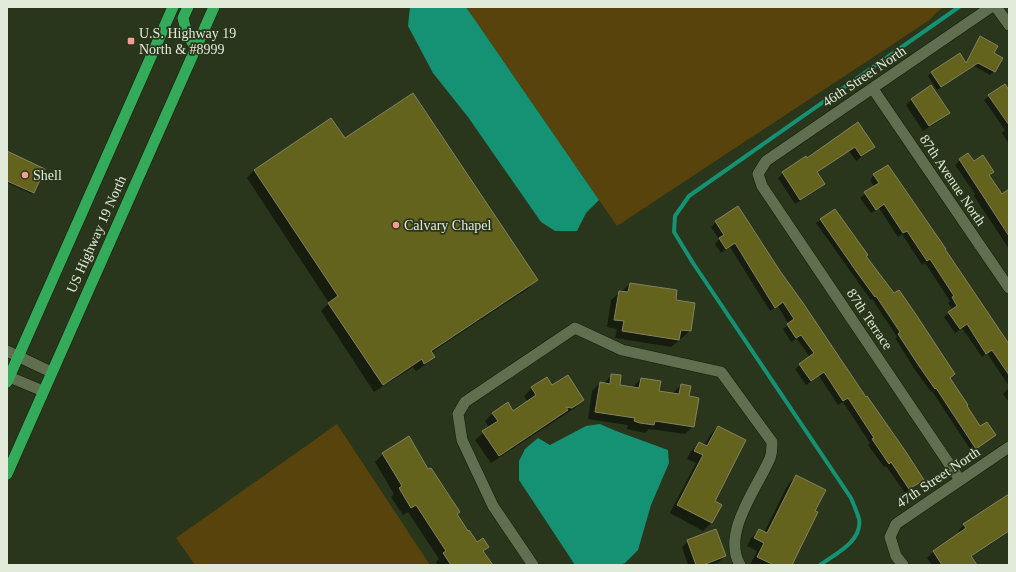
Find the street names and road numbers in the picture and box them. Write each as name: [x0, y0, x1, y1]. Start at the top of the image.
street label: 46th Street North: [820, 43, 909, 110]
street label: 87th Avenue North: [917, 132, 989, 229]
street label: US Highway 19 North: [64, 173, 129, 295]
street label: 87th Terrace: [844, 286, 895, 352]
street label: 47th Street North: [894, 444, 983, 511]

